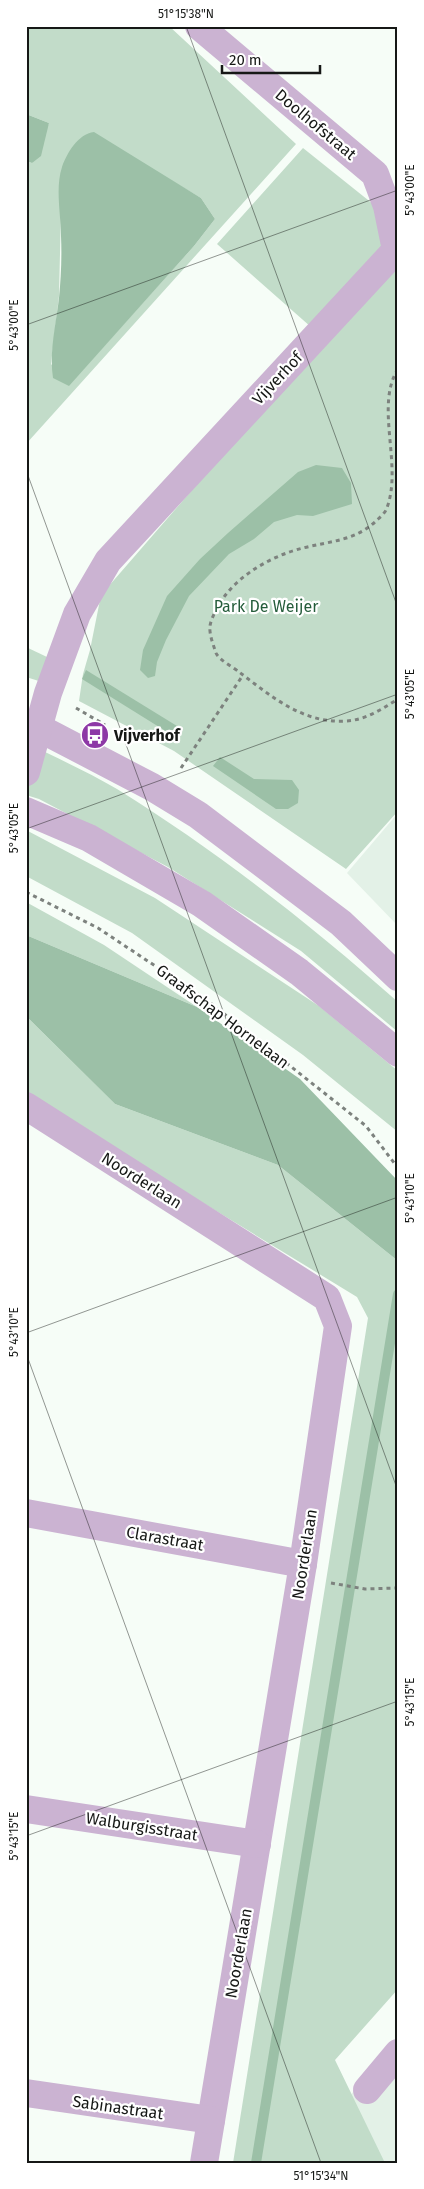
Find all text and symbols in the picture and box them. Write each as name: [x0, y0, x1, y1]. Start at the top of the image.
text: 51°15'38"N: [158, 7, 214, 21]
scale bar: [222, 42, 319, 74]
text: 20 m: [229, 51, 262, 69]
street label: Doolhofstraat: [271, 85, 360, 164]
text: 5°43'00"E: [403, 164, 417, 216]
text: 5°43'00"E: [7, 299, 21, 351]
street label: Vijverhof: [248, 347, 307, 408]
park label: Park De Weijer: [214, 597, 319, 616]
text: 5°43'05"E: [403, 669, 417, 719]
bus stop icon: Vijverhof: [80, 720, 110, 750]
place label: Vijverhof: [113, 726, 181, 745]
text: 5°43'05"E: [7, 803, 21, 853]
street label: Graafschap Hornelaan: [153, 960, 293, 1072]
street label: Noorderlaan: [98, 1148, 185, 1213]
text: 5°43'10"E: [403, 1173, 417, 1223]
text: 5°43'10"E: [7, 1307, 21, 1357]
street label: Noorderlaan: [288, 1508, 321, 1601]
street label: Clarastraat: [125, 1522, 205, 1555]
text: 5°43'15"E: [403, 1677, 417, 1727]
street label: Walburgisstraat: [85, 1808, 199, 1845]
text: 5°43'15"E: [7, 1811, 21, 1861]
street label: Noorderlaan: [221, 1907, 256, 2000]
street label: Sabinastraat: [71, 2092, 165, 2123]
text: 51°15'34"N: [293, 2169, 349, 2183]

